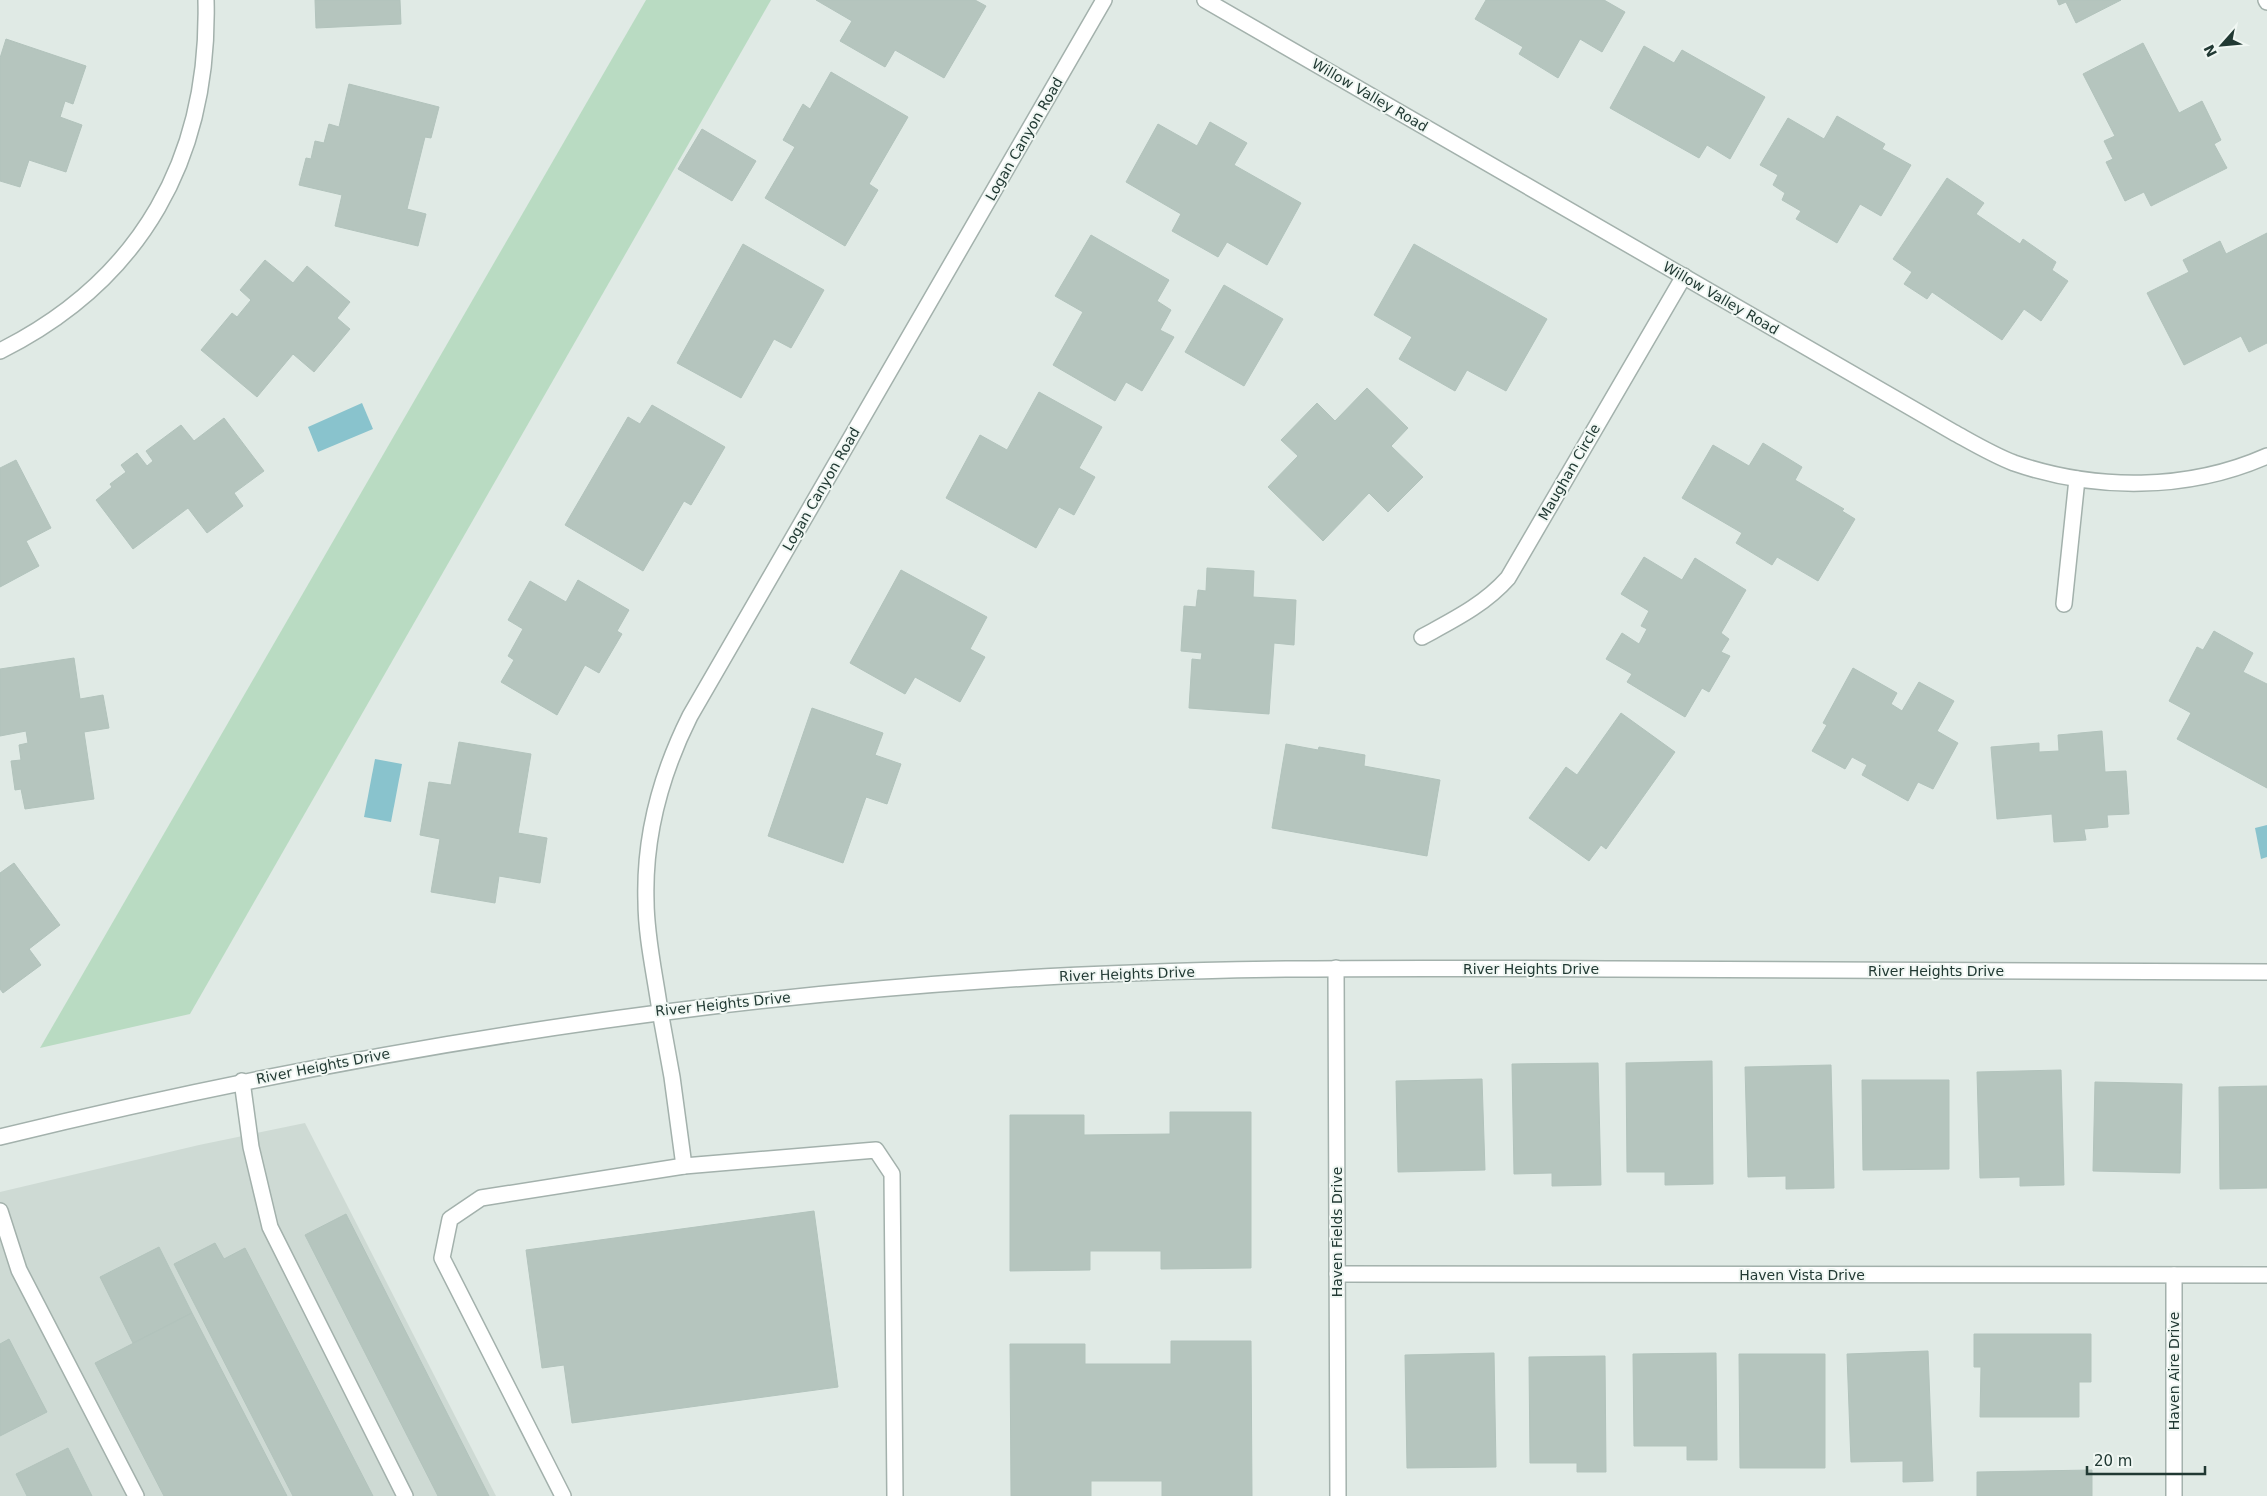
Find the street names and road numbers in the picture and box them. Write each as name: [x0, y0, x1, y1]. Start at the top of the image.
street label: Willow Valley Road: [1309, 55, 1431, 135]
street label: Logan Canyon Road: [982, 75, 1066, 203]
street label: Willow Valley Road: [1660, 258, 1782, 338]
street label: Maughan Circle: [1535, 421, 1603, 523]
street label: Logan Canyon Road: [779, 425, 863, 553]
street label: River Heights Drive: [1463, 961, 1599, 977]
street label: River Heights Drive: [1868, 963, 2004, 979]
street label: River Heights Drive: [1059, 964, 1195, 984]
street label: River Heights Drive: [654, 989, 792, 1019]
street label: River Heights Drive: [255, 1045, 391, 1087]
street label: Haven Fields Drive: [1329, 1167, 1345, 1297]
street label: Haven Vista Drive: [1739, 1267, 1865, 1283]
street label: Haven Aire Drive: [2166, 1312, 2182, 1430]

